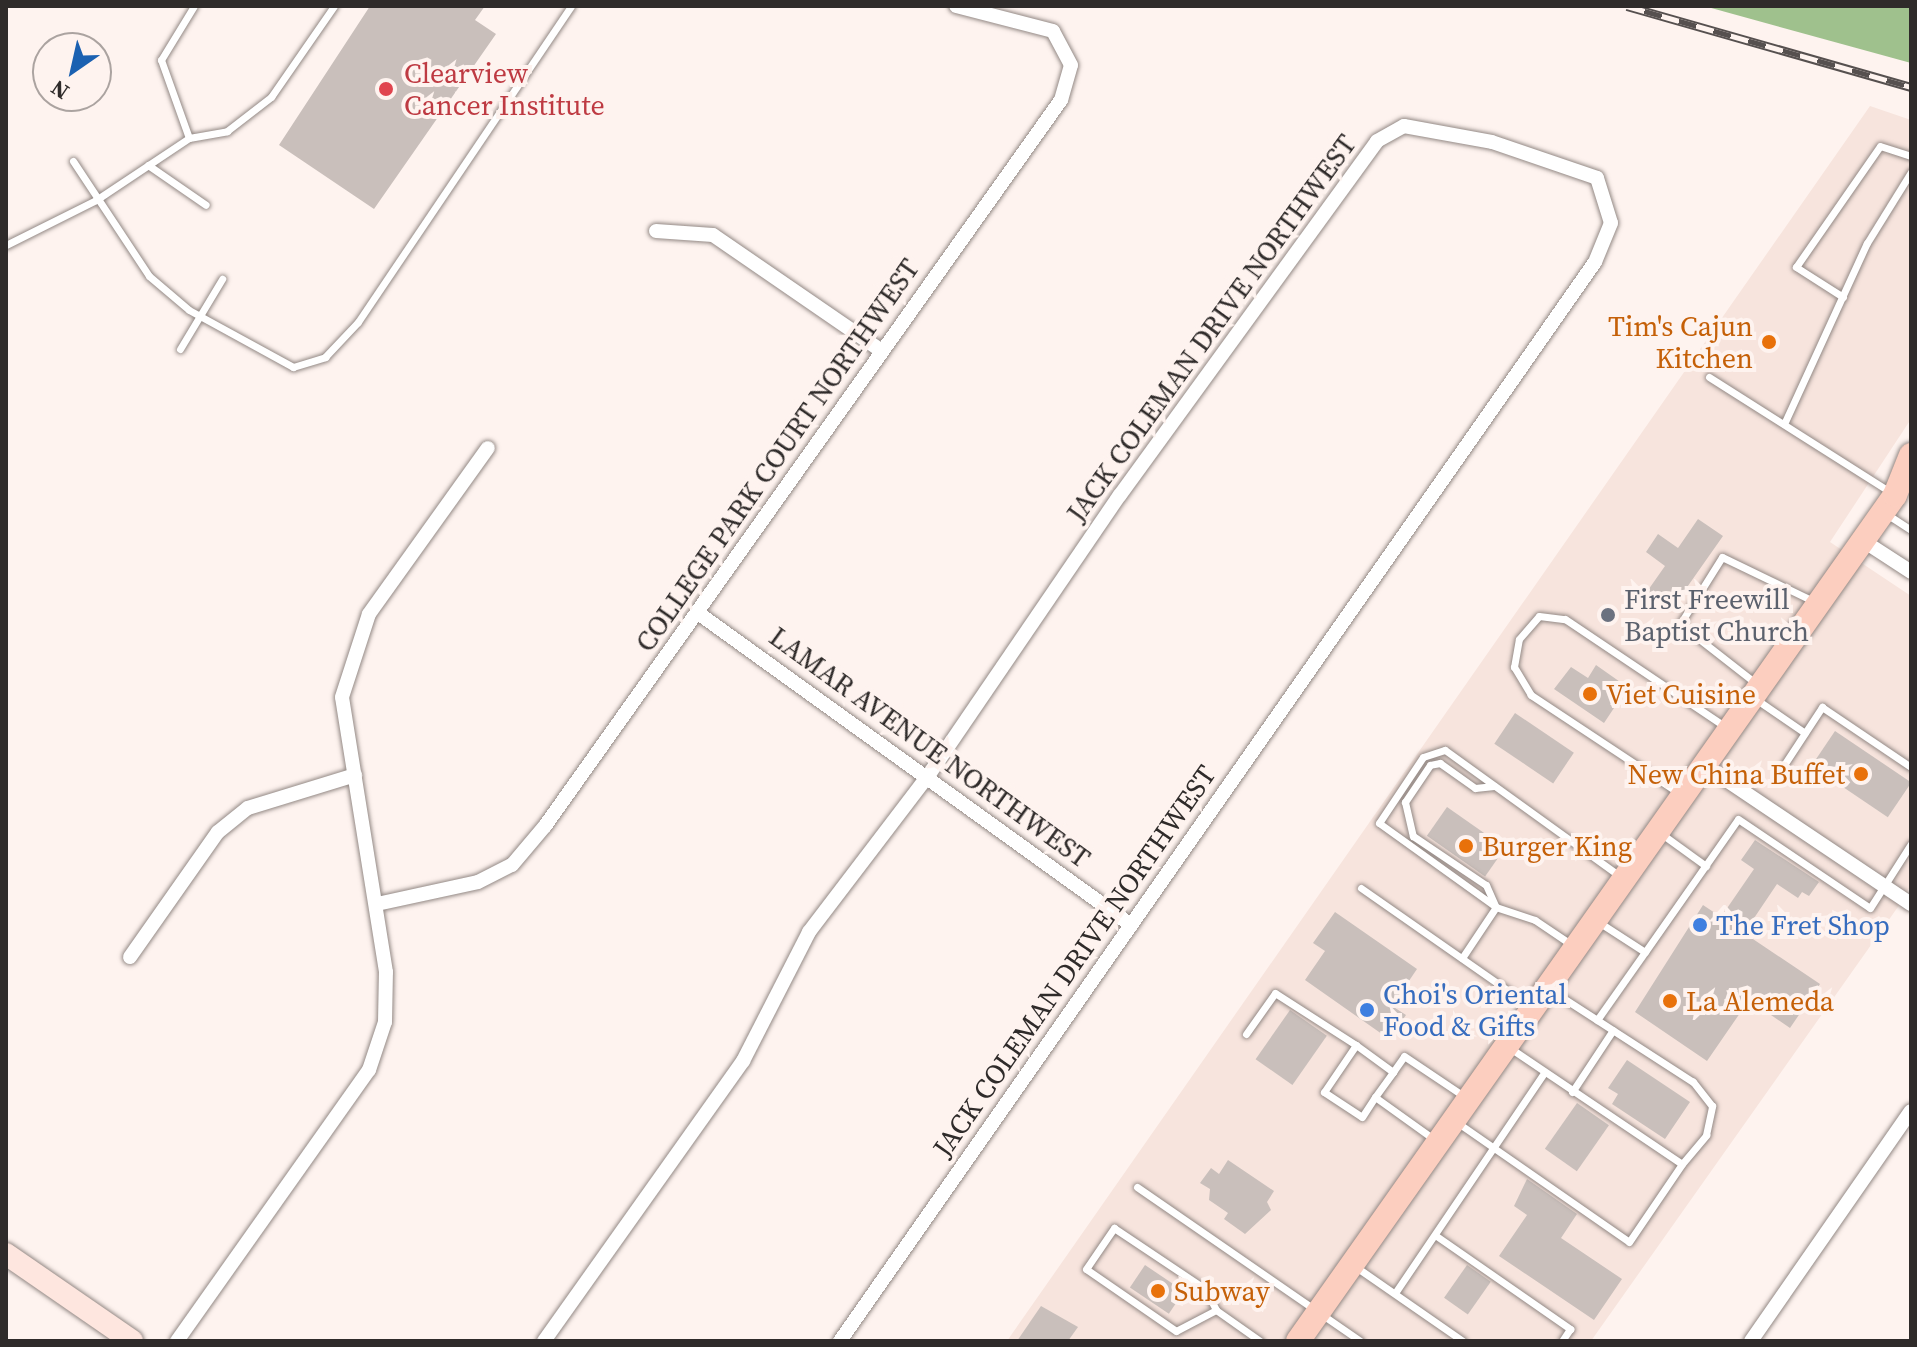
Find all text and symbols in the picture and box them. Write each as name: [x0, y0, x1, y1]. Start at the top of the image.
north arrow: [32, 32, 112, 112]
place label: Clearview Cancer Institute: [404, 56, 605, 122]
text: N: [45, 73, 75, 107]
marker: Clearview Cancer Institute: [375, 78, 397, 100]
street label: JACK COLEMAN DRIVE NORTHWEST: [1059, 128, 1363, 528]
street label: COLLEGE PARK COURT NORTHWEST: [628, 252, 926, 658]
place label: Tim's Cajun Kitchen: [1608, 309, 1753, 375]
marker: Tim's Cajun Kitchen: [1760, 333, 1778, 351]
place label: First Freewill Baptist Church: [1624, 582, 1809, 648]
marker: First Freewill Baptist Church: [1599, 606, 1617, 624]
street label: LAMAR AVENUE NORTHWEST: [763, 619, 1097, 875]
place label: Viet Cuisine: [1606, 677, 1756, 711]
marker: Viet Cuisine: [1581, 685, 1599, 703]
place label: New China Buffet: [1627, 757, 1845, 791]
street label: JACK COLEMAN DRIVE NORTHWEST: [925, 759, 1223, 1163]
marker: New China Buffet: [1852, 765, 1870, 783]
place label: Burger King: [1482, 829, 1632, 863]
marker: Burger King: [1457, 837, 1475, 855]
place label: The Fret Shop: [1716, 908, 1890, 942]
marker: The Fret Shop: [1691, 916, 1709, 934]
place label: Choi's Oriental Food & Gifts: [1383, 977, 1567, 1043]
place label: La Alemeda: [1686, 984, 1834, 1018]
marker: La Alemeda: [1661, 992, 1679, 1010]
marker: Choi's Oriental Food & Gifts: [1358, 1001, 1376, 1019]
place label: Subway: [1174, 1274, 1270, 1308]
marker: Subway: [1149, 1282, 1167, 1300]

